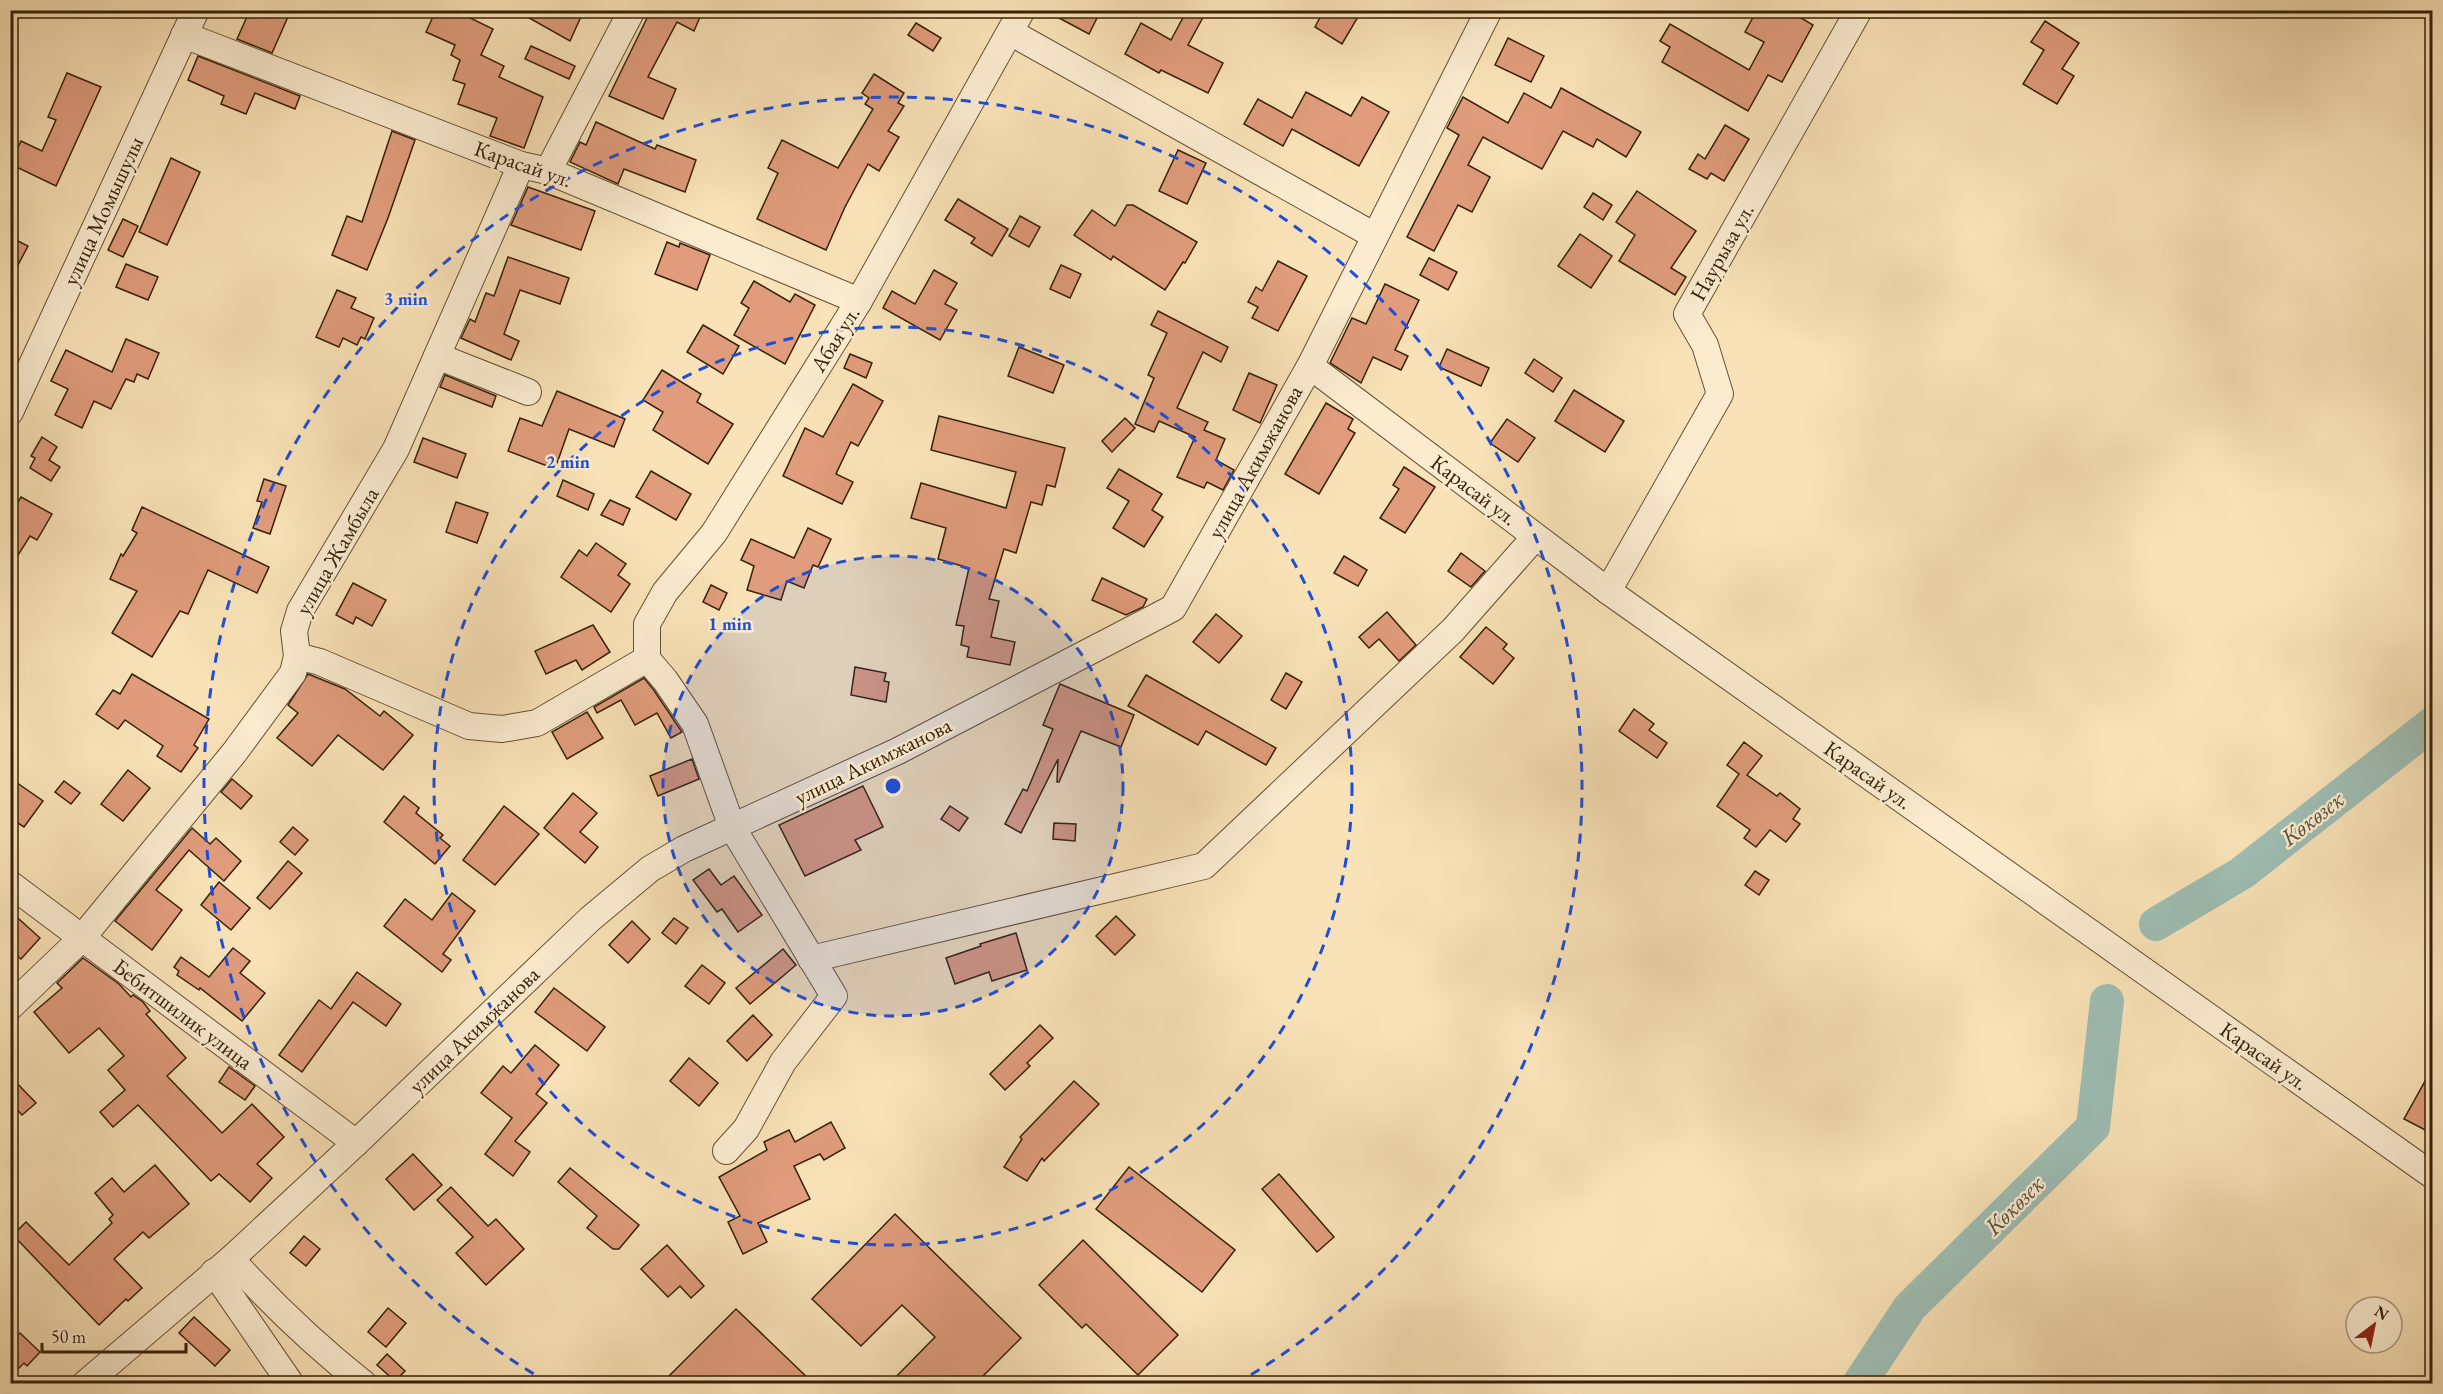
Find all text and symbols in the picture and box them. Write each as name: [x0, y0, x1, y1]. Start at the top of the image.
street label: улица Момышулы: [56, 132, 150, 290]
street label: Карасай ул.: [470, 134, 576, 194]
street label: Наурыза ул.: [1683, 198, 1761, 306]
text: 3 min: [384, 287, 428, 310]
street label: Абая ул.: [803, 301, 866, 378]
street label: улица Акимжанова: [1201, 380, 1309, 544]
street label: Карасай ул.: [1425, 448, 1523, 532]
text: 2 min: [546, 450, 590, 473]
street label: улица Жамбыла: [289, 482, 385, 620]
text: 1 min: [708, 612, 752, 635]
street label: улица Акимжанова: [790, 710, 956, 812]
street label: Карасай ул.: [1818, 734, 1918, 816]
centre of rings: [883, 776, 903, 796]
water label: Көкөзек: [2273, 783, 2351, 853]
street label: Бебитшилик улица: [107, 952, 259, 1076]
street label: улица Акимжанова: [402, 960, 546, 1100]
street label: Карасай ул.: [2214, 1015, 2314, 1097]
water label: Көкөзек: [1977, 1168, 2051, 1242]
north arrow: [2344, 1295, 2404, 1355]
text: N: [2371, 1300, 2393, 1325]
scale bar: [42, 1316, 186, 1354]
text: 50 m: [51, 1325, 86, 1348]

